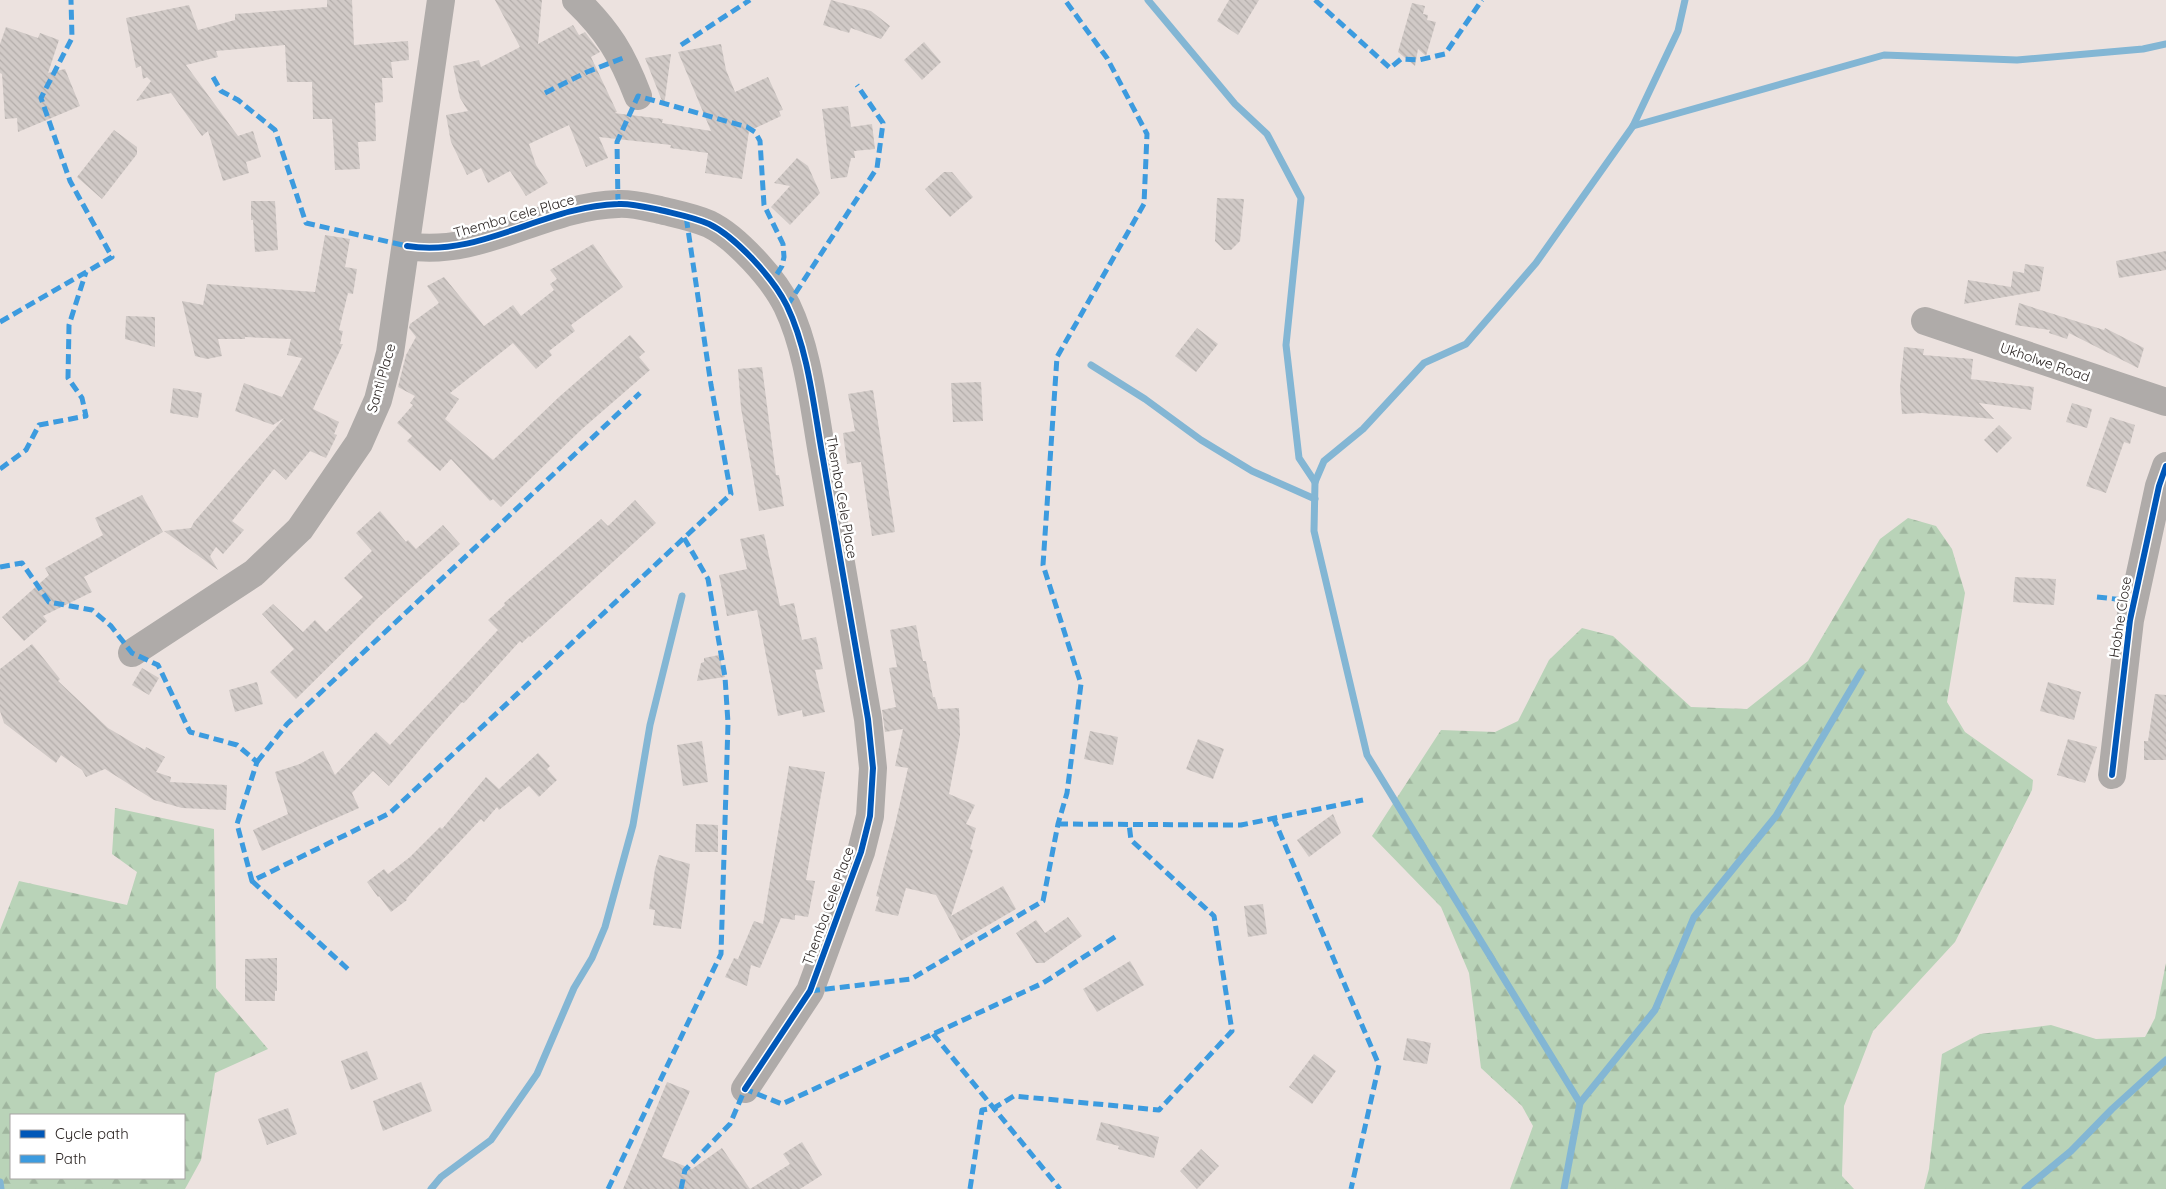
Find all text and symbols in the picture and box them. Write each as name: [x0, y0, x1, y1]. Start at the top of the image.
street label: Themba Cele Place: [451, 190, 577, 242]
street label: Ukholwe Road: [1998, 338, 2092, 386]
street label: Santi Place: [363, 341, 399, 415]
street label: Themba Cele Place: [822, 434, 862, 560]
street label: Hobhe Close: [2105, 575, 2135, 659]
street label: Themba Cele Place: [798, 844, 858, 968]
legend: [10, 1114, 185, 1179]
text: Cycle path: [55, 1124, 129, 1143]
text: Path: [55, 1149, 87, 1168]

